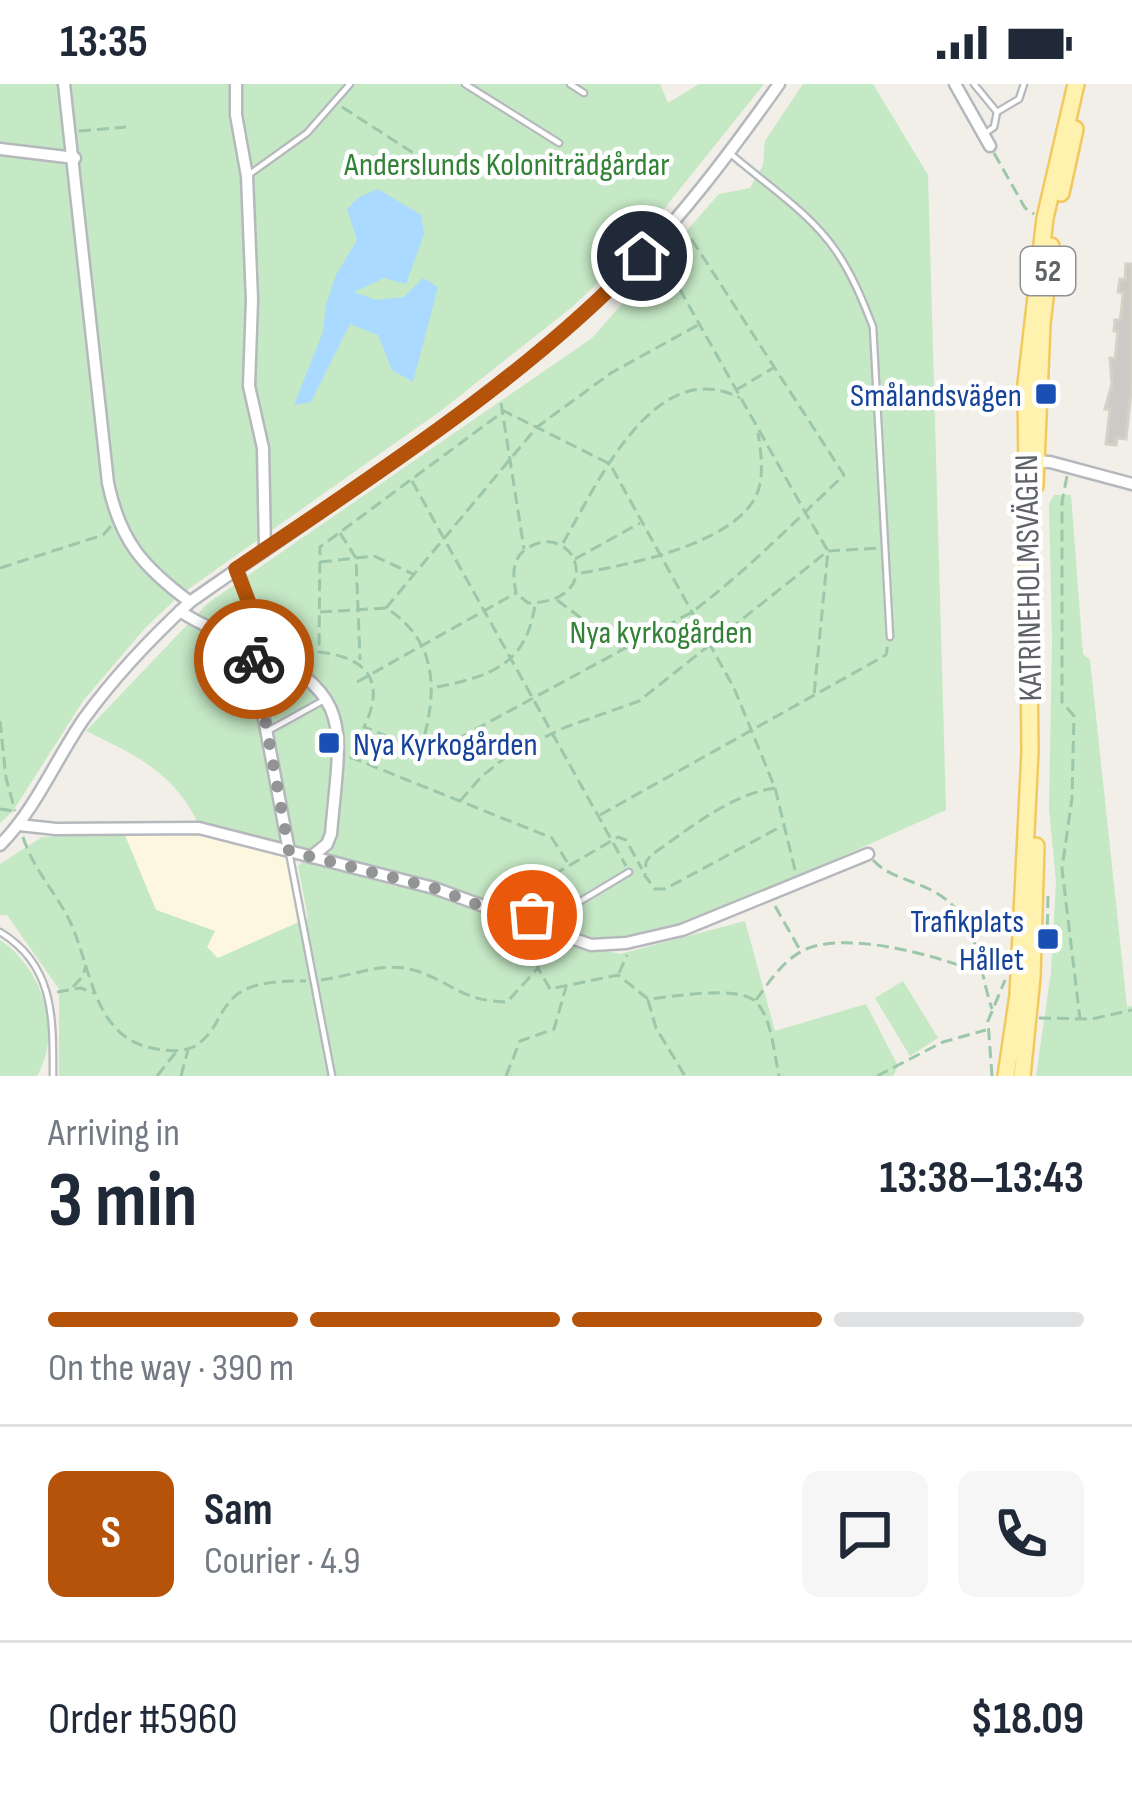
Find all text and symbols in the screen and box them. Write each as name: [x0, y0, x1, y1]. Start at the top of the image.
text: 13:35: [60, 15, 148, 70]
park label: Anderslunds Koloniträdgårdar: [343, 145, 670, 185]
pin: [591, 205, 693, 307]
icon: home: [609, 223, 675, 289]
road number: 52: [1021, 247, 1075, 295]
place label: Smålandsvägen: [850, 376, 1022, 416]
marker: Smålandsvägen: [1033, 381, 1059, 407]
street label: KATRINEHOLMSVÄGEN: [1007, 454, 1051, 702]
courier: [194, 599, 314, 719]
park label: Nya kyrkogården: [569, 613, 753, 653]
icon: bike: [221, 626, 287, 692]
place label: Nya Kyrkogården: [353, 725, 538, 765]
marker: Nya Kyrkogården: [316, 730, 342, 756]
pin: [481, 864, 583, 966]
icon: bag: [499, 882, 565, 948]
place label: Trafikplats Hållet: [910, 902, 1024, 980]
marker: Trafikplats Hållet: [1035, 926, 1061, 952]
text: Arriving in: [48, 1110, 180, 1157]
text: 13:38–13:43: [880, 1151, 1084, 1206]
text: 3 min: [48, 1155, 197, 1248]
text: On the way · 390 m: [48, 1345, 294, 1392]
button: chat: [802, 1471, 928, 1597]
button: phone: [958, 1471, 1084, 1597]
text: Sam: [204, 1483, 273, 1538]
text: S: [101, 1506, 121, 1561]
text: Courier · 4.9: [204, 1538, 361, 1585]
text: Order #5960: [48, 1692, 238, 1747]
text: $18.09: [970, 1692, 1084, 1747]

